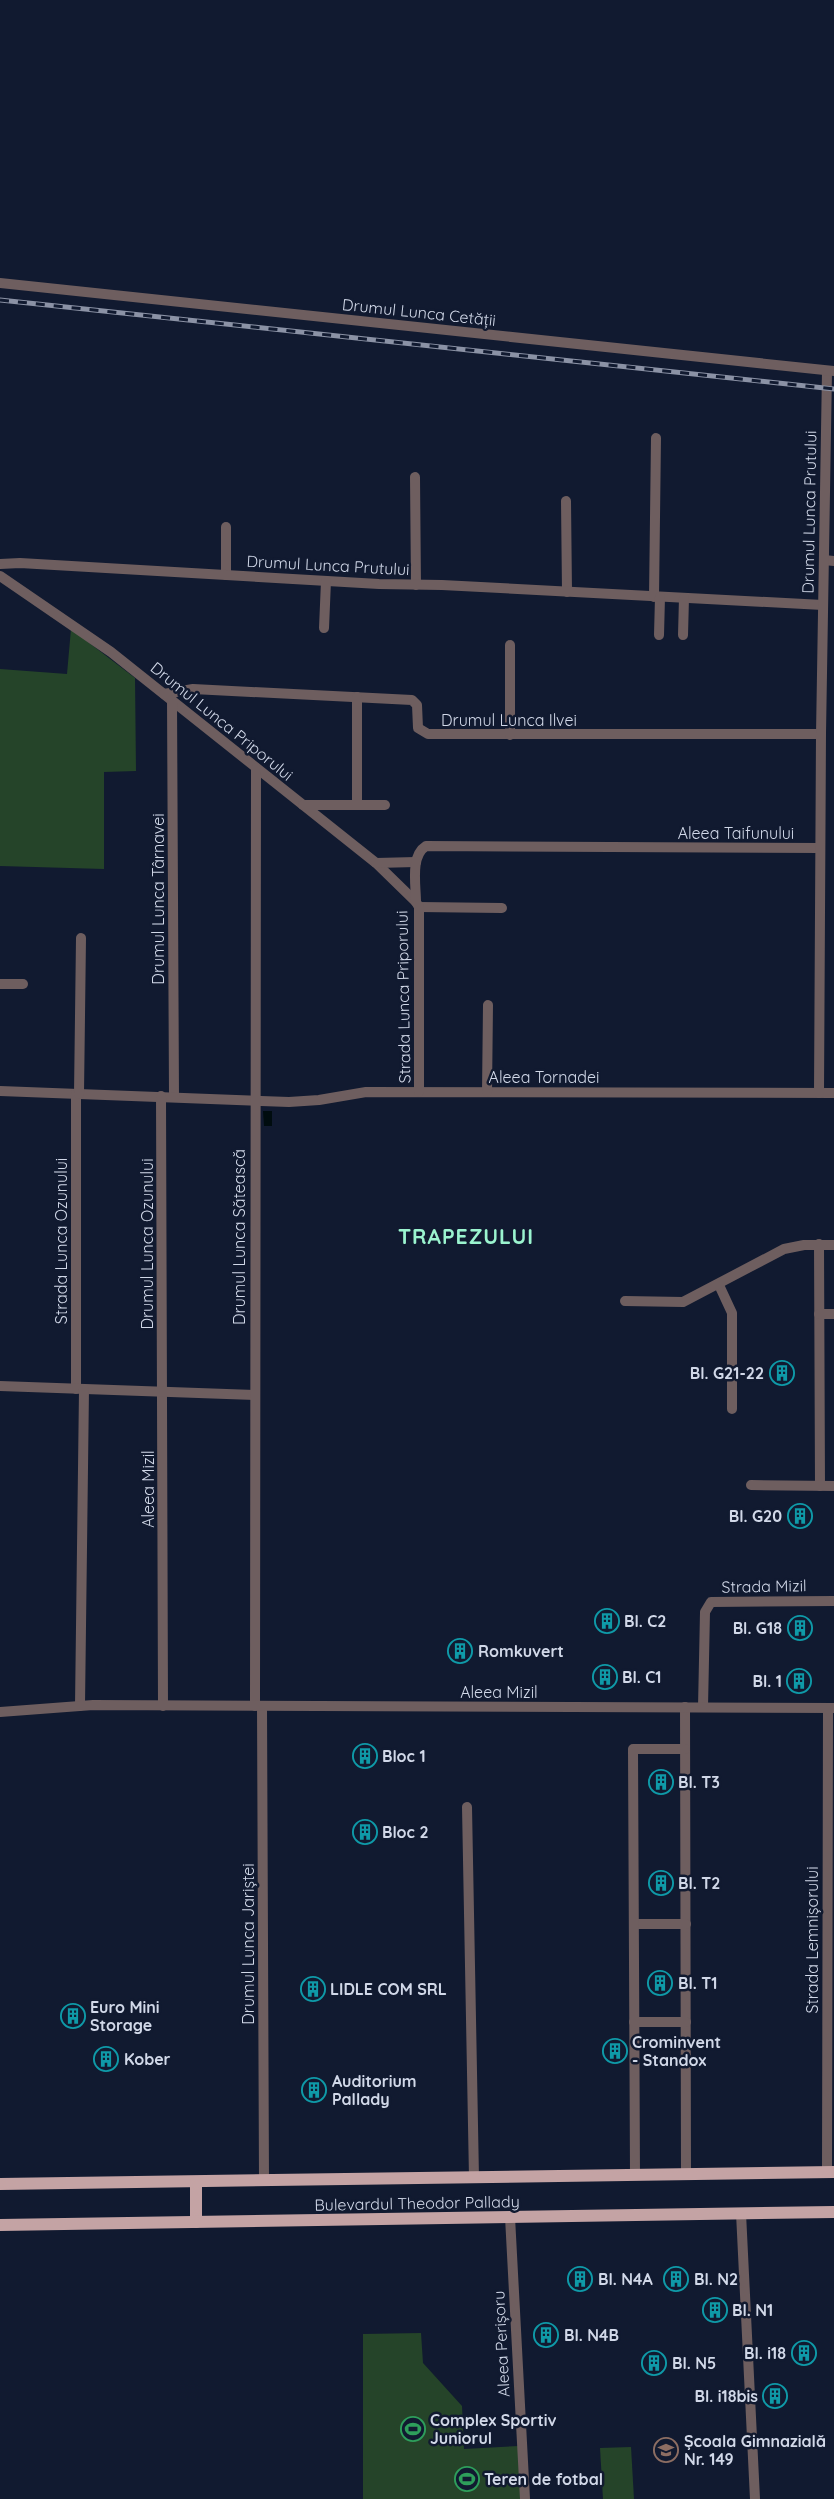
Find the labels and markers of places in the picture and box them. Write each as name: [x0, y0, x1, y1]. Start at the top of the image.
building icon: Bl. G21-22: [769, 1360, 795, 1386]
place label: Bl. G21-22: [690, 1363, 764, 1383]
building icon: Bl. G20: [787, 1503, 813, 1529]
place label: Bl. G20: [729, 1506, 782, 1526]
building icon: Bl. C2: [594, 1608, 620, 1634]
place label: Bl. C2: [624, 1611, 666, 1631]
building icon: Bl. G18: [787, 1615, 813, 1641]
place label: Bl. G18: [733, 1618, 782, 1638]
building icon: Romkuvert: [447, 1638, 473, 1664]
place label: Romkuvert: [478, 1641, 564, 1661]
building icon: Bl. C1: [592, 1664, 618, 1690]
place label: Bl. C1: [622, 1667, 661, 1687]
building icon: Bl. 1: [786, 1668, 812, 1694]
place label: Bl. 1: [753, 1671, 782, 1691]
building icon: Bloc 1: [352, 1743, 378, 1769]
place label: Bloc 1: [382, 1746, 426, 1766]
building icon: Bl. T3: [648, 1769, 674, 1795]
place label: Bl. T3: [678, 1772, 720, 1792]
building icon: Bloc 2: [352, 1819, 378, 1845]
place label: Bloc 2: [382, 1822, 428, 1842]
building icon: Bl. T2: [648, 1870, 674, 1896]
place label: Bl. T2: [678, 1873, 720, 1893]
building icon: Bl. T1: [647, 1970, 673, 1996]
place label: Bl. T1: [678, 1973, 717, 1993]
building icon: LIDLE COM SRL: [300, 1976, 326, 2002]
place label: LIDLE COM SRL: [330, 1979, 447, 1999]
place label: Euro Mini Storage: [90, 1997, 160, 2035]
building icon: Euro Mini Storage: [60, 2003, 86, 2029]
place label: Crominvent - Standox: [632, 2032, 721, 2070]
building icon: Crominvent - Standox: [602, 2038, 628, 2064]
building icon: Kober: [93, 2046, 119, 2072]
place label: Kober: [124, 2049, 171, 2069]
place label: Auditorium Pallady: [332, 2071, 417, 2109]
building icon: Auditorium Pallady: [301, 2077, 327, 2103]
building icon: Bl. N4A: [567, 2266, 593, 2292]
building icon: Bl. N2: [663, 2266, 689, 2292]
place label: Bl. N4A: [598, 2269, 653, 2289]
place label: Bl. N2: [694, 2269, 738, 2289]
building icon: Bl. N1: [702, 2297, 728, 2323]
place label: Bl. N1: [732, 2300, 773, 2320]
building icon: Bl. N4B: [533, 2322, 559, 2348]
place label: Bl. N4B: [564, 2325, 619, 2345]
building icon: Bl. i18: [791, 2340, 817, 2366]
place label: Bl. i18: [744, 2343, 786, 2363]
building icon: Bl. N5: [641, 2350, 667, 2376]
place label: Bl. N5: [672, 2353, 716, 2373]
building icon: Bl. i18bis: [762, 2383, 788, 2409]
place label: Bl. i18bis: [694, 2386, 758, 2406]
place label: Complex Sportiv Juniorul: [430, 2410, 557, 2448]
sports icon: Complex Sportiv Juniorul: [400, 2416, 426, 2442]
place label: Școala Gimnazială Nr. 149: [684, 2431, 826, 2469]
school or university icon: Școala Gimnazială Nr. 149: [653, 2437, 679, 2463]
sports icon: Teren de fotbal: [454, 2466, 480, 2492]
place label: Teren de fotbal: [484, 2469, 603, 2489]

